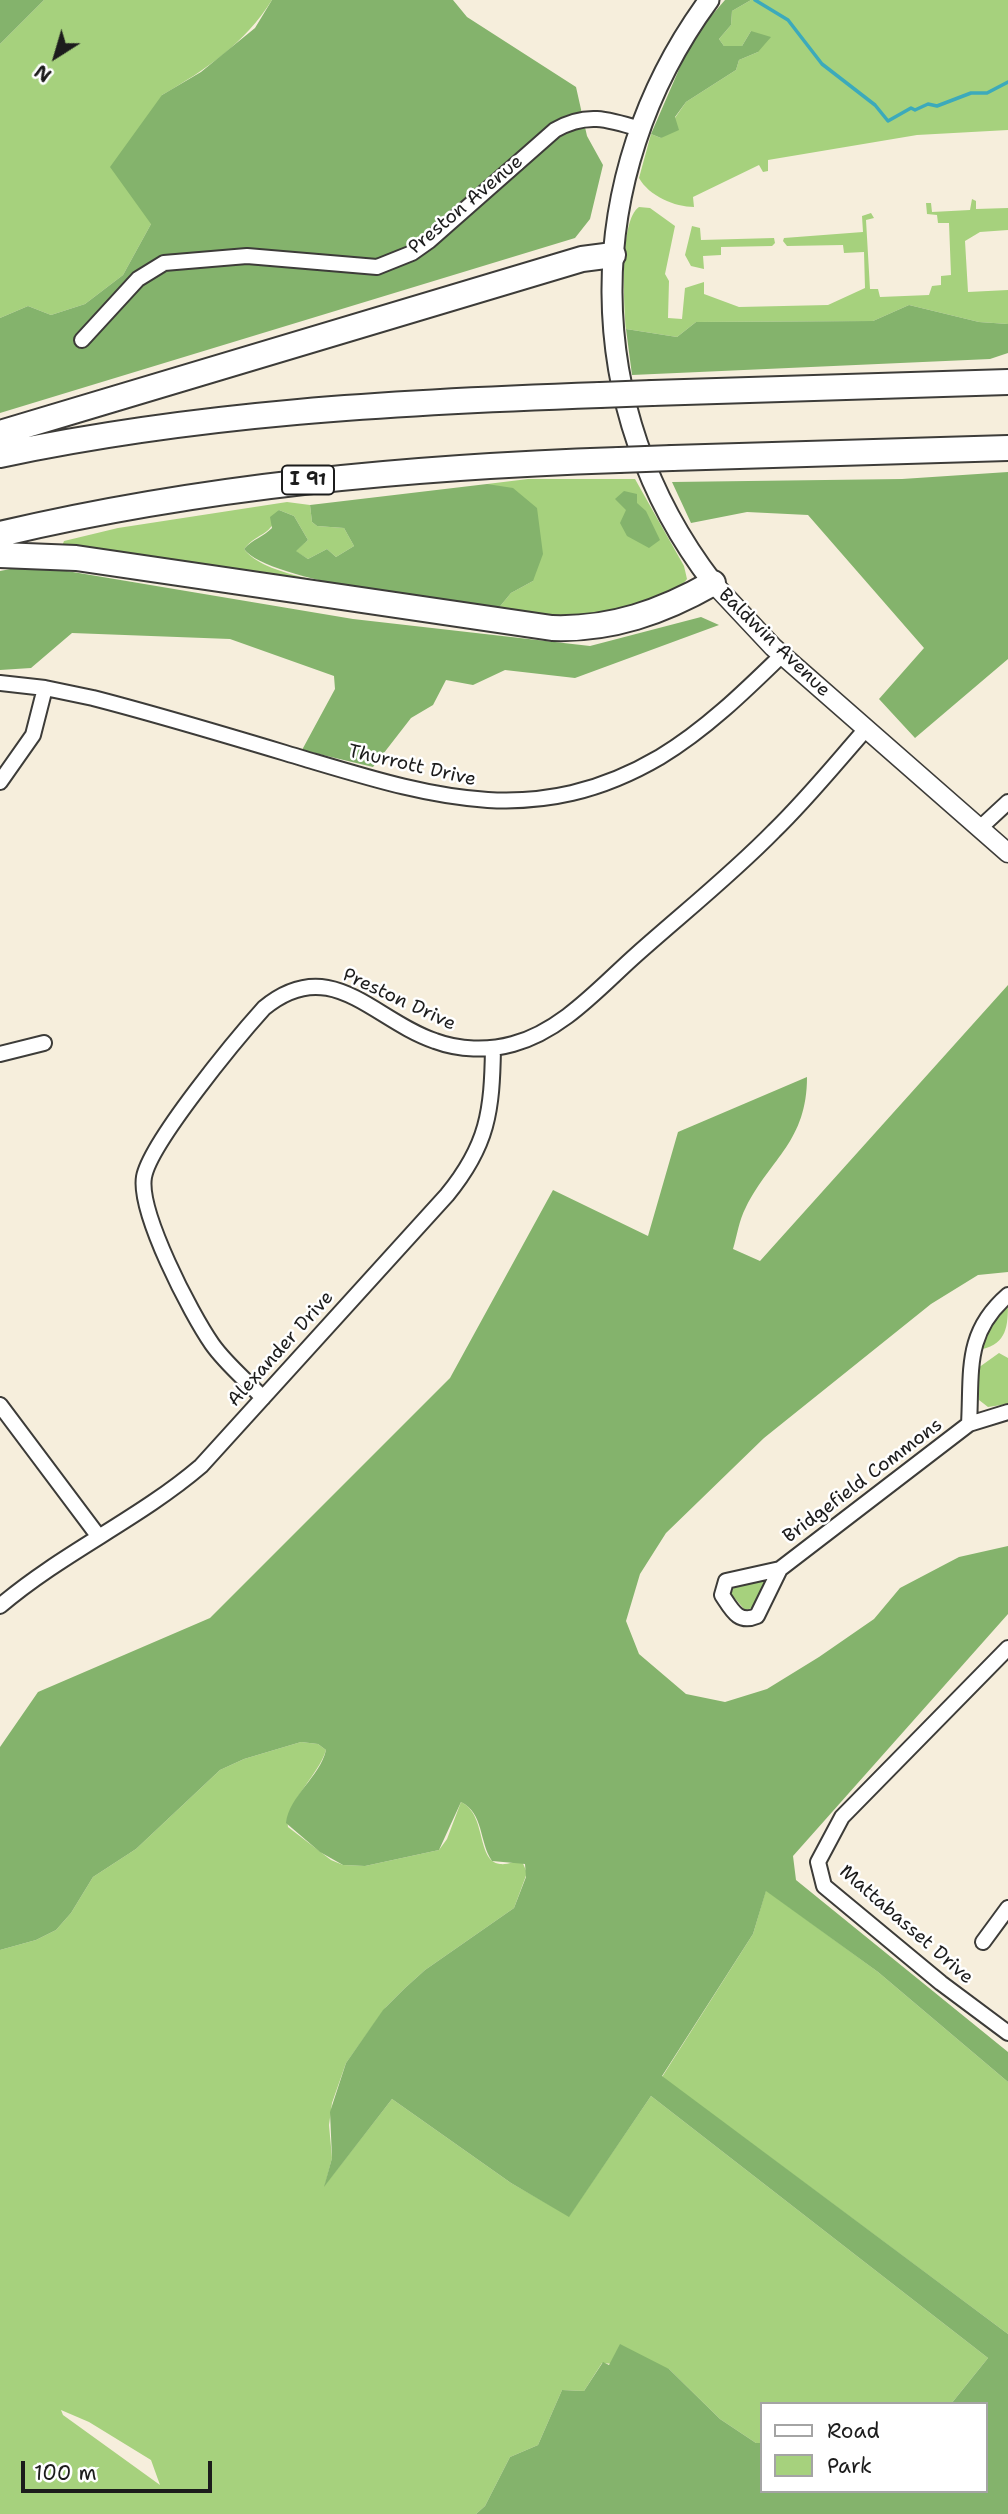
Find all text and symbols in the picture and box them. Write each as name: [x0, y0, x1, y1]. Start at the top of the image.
north arrow: [21, 21, 91, 91]
text: N: [30, 59, 57, 88]
street label: Preston Avenue: [404, 150, 528, 260]
road number: I 91: [282, 466, 334, 494]
street label: Baldwin Avenue: [713, 584, 835, 702]
street label: Thurrott Drive: [346, 740, 478, 792]
street label: Preston Drive: [339, 964, 459, 1036]
street label: Alexander Drive: [223, 1287, 339, 1411]
street label: Bridgefield Commons: [779, 1414, 947, 1548]
street label: Mattabasset Drive: [834, 1861, 978, 1989]
legend: [760, 2402, 987, 2493]
text: Road: [827, 2417, 880, 2445]
scale bar: [24, 2448, 215, 2492]
text: Park: [827, 2452, 872, 2480]
text: 100 m: [34, 2459, 97, 2487]

